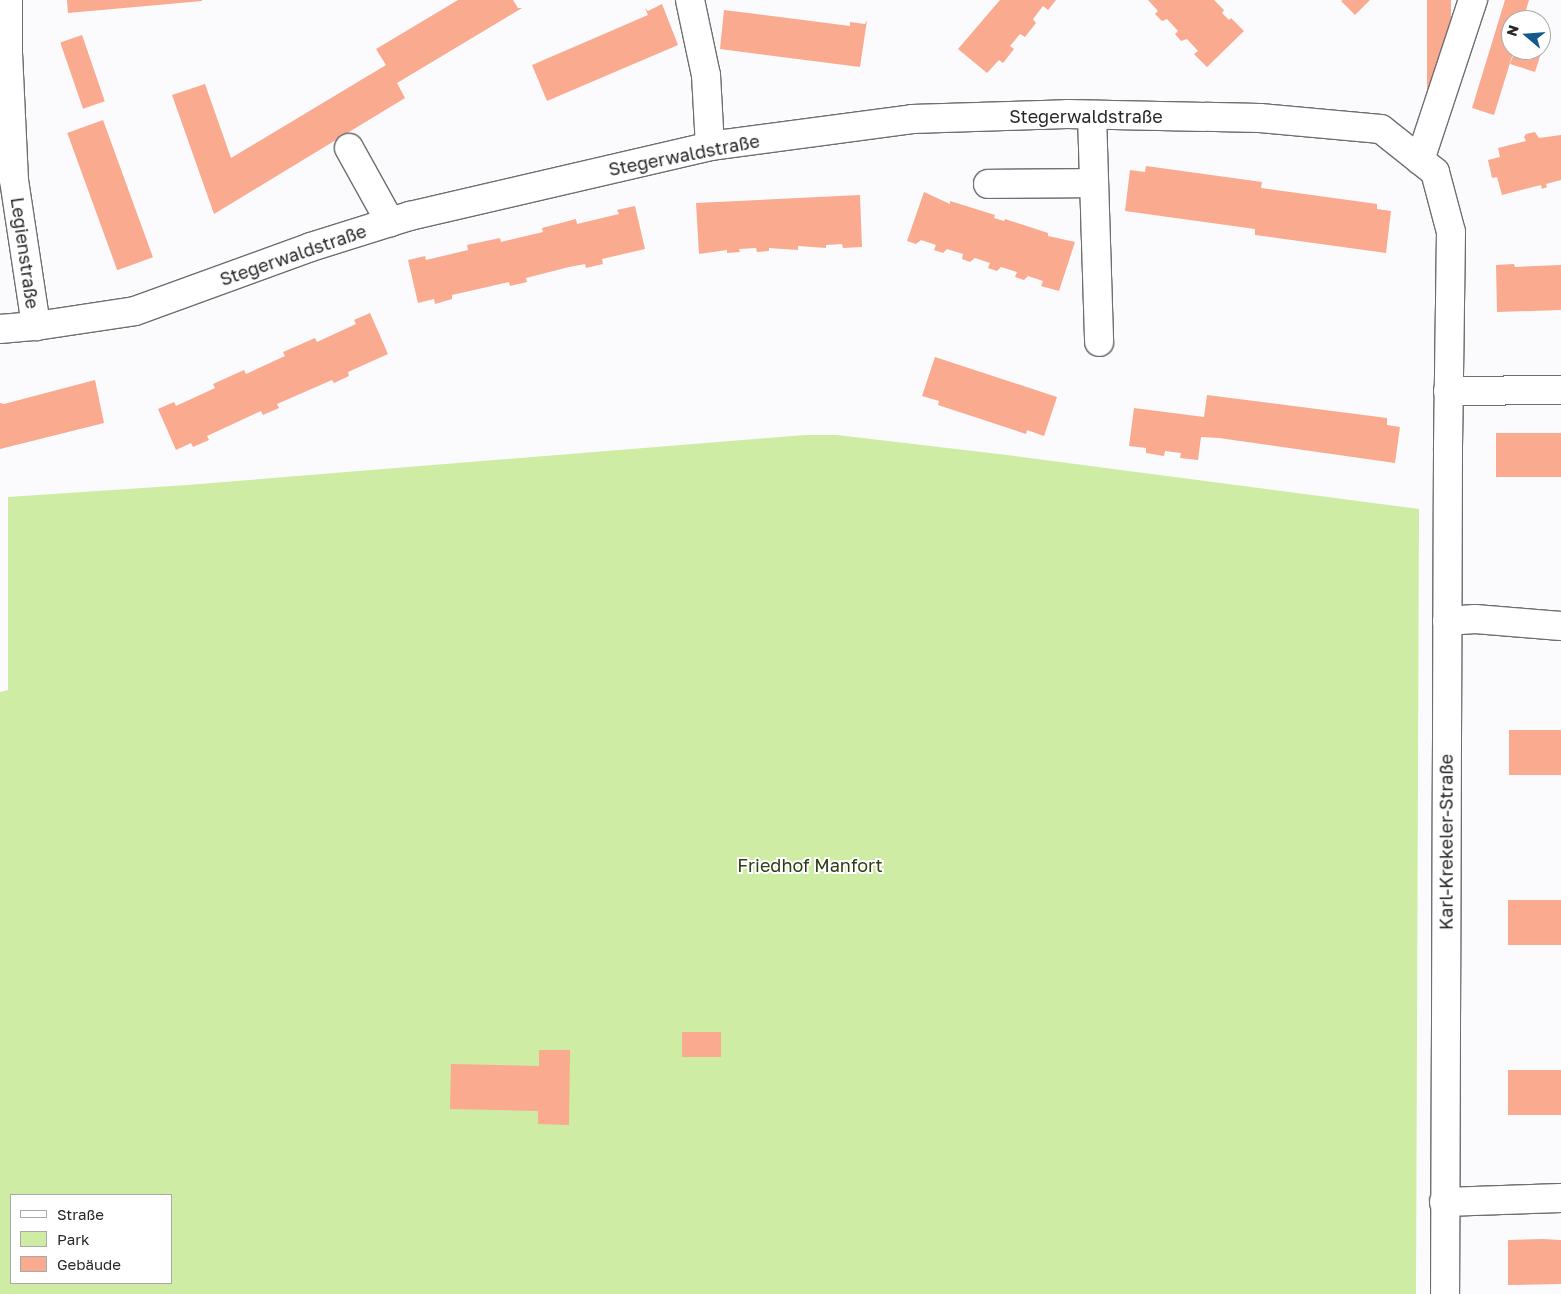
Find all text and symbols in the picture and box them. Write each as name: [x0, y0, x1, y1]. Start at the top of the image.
north arrow: [1501, 10, 1551, 60]
text: N: [1502, 23, 1522, 38]
street label: Stegerwaldstraße: [1009, 105, 1163, 127]
street label: Stegerwaldstraße: [607, 130, 761, 180]
street label: Legienstraße: [6, 196, 44, 310]
street label: Stegerwaldstraße: [217, 220, 369, 290]
street label: Karl-Krekeler-Straße: [1435, 754, 1457, 930]
park label: Friedhof Manfort: [737, 854, 883, 876]
legend: [10, 1194, 172, 1284]
text: Straße: [57, 1205, 104, 1223]
text: Park: [57, 1230, 89, 1248]
text: Gebäude: [57, 1255, 121, 1273]

